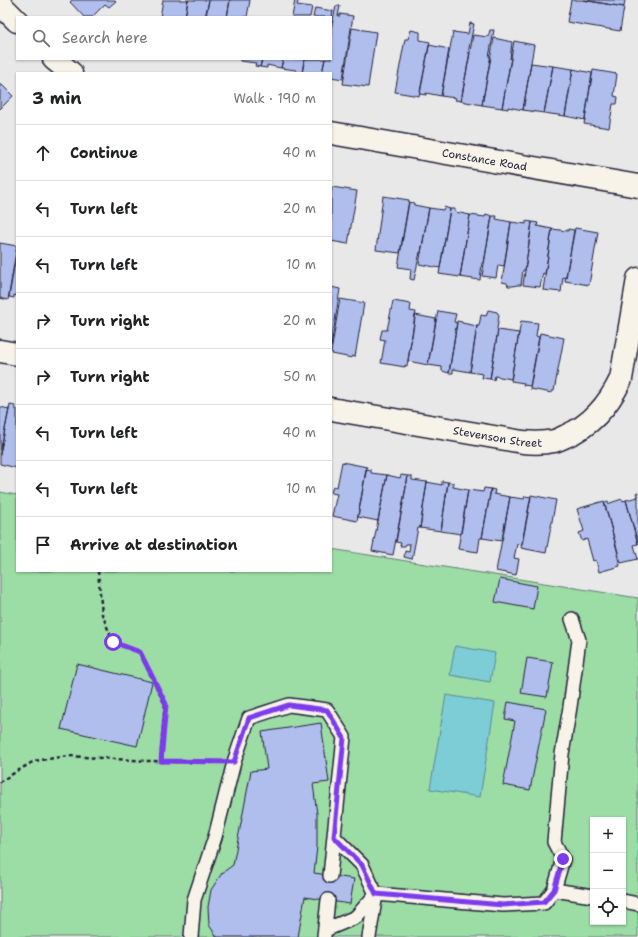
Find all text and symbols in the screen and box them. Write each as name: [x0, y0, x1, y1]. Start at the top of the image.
search box: [16, 16, 332, 60]
icon: search: [30, 27, 52, 49]
text: Search here: [62, 28, 148, 48]
text: 3 min: [32, 87, 82, 109]
text: Walk · 190 m: [234, 90, 316, 107]
icon: ahead: [32, 142, 54, 164]
text: Continue: [70, 143, 138, 163]
text: 40 m: [282, 144, 316, 161]
street label: Constance Road: [441, 145, 528, 174]
icon: left: [32, 198, 54, 220]
text: Turn left: [70, 199, 138, 219]
text: 20 m: [283, 200, 316, 217]
icon: left: [32, 254, 54, 276]
text: Turn left: [70, 255, 138, 275]
text: 10 m: [286, 256, 316, 273]
icon: right: [32, 310, 54, 332]
text: Turn right: [70, 311, 150, 331]
text: 20 m: [283, 312, 316, 329]
icon: right: [32, 366, 54, 388]
text: Turn right: [70, 367, 150, 387]
text: 50 m: [283, 368, 316, 385]
icon: left: [32, 422, 54, 444]
text: Turn left: [70, 423, 138, 443]
street label: Stevenson Street: [452, 423, 543, 450]
text: 40 m: [282, 424, 316, 441]
icon: left: [32, 478, 54, 500]
text: Turn left: [70, 479, 138, 499]
text: 10 m: [286, 480, 316, 497]
icon: arrive: [32, 534, 54, 556]
text: Arrive at destination: [70, 535, 238, 555]
route start: [104, 633, 122, 651]
map controls: [590, 817, 626, 925]
button: +: [590, 817, 626, 853]
route end: [554, 850, 572, 868]
button: −: [590, 853, 626, 889]
button: locate: [590, 889, 626, 925]

